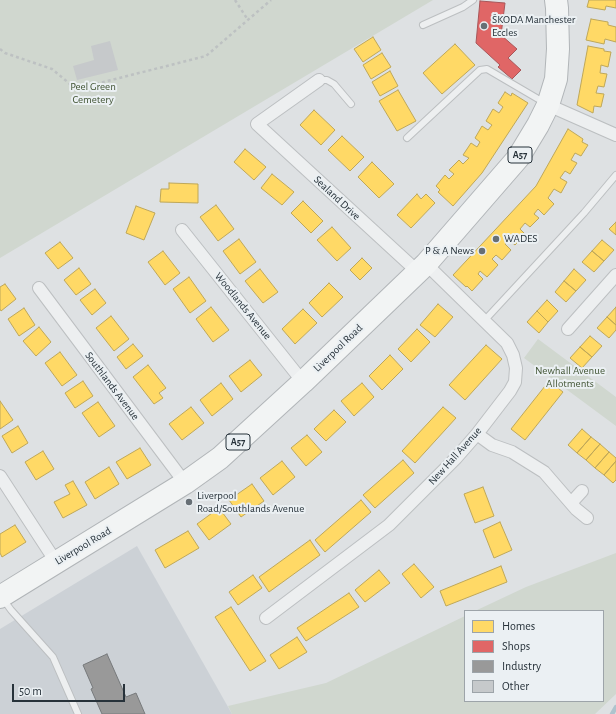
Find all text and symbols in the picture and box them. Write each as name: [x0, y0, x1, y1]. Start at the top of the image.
place label: ŠKODA Manchester Eccles: [492, 13, 575, 39]
marker: ŠKODA Manchester Eccles: [479, 21, 489, 31]
park label: Peel Green Cemetery: [70, 80, 116, 106]
road number: A57: [508, 147, 532, 163]
street label: Sealand Drive: [311, 173, 363, 223]
place label: WADES: [504, 232, 538, 246]
marker: WADES: [491, 234, 501, 244]
place label: P & A News: [425, 244, 474, 258]
marker: P & A News: [477, 246, 487, 256]
street label: Woodlands Avenue: [212, 270, 274, 342]
street label: Liverpool Road: [311, 321, 365, 375]
street label: Southlands Avenue: [82, 349, 142, 423]
park label: Newhall Avenue Allotments: [535, 364, 605, 390]
street label: New Hall Avenue: [426, 424, 484, 488]
road number: A57: [226, 434, 250, 450]
place label: Liverpool Road/Southlands Avenue: [197, 489, 304, 515]
marker: Liverpool Road/Southlands Avenue: [184, 497, 194, 507]
street label: Liverpool Road: [53, 524, 113, 568]
legend: [464, 610, 604, 702]
text: Homes: [502, 620, 535, 632]
text: Shops: [502, 640, 530, 652]
text: Industry: [502, 660, 541, 672]
scale bar: [14, 676, 127, 702]
text: Other: [502, 680, 529, 692]
text: 50 m: [19, 685, 42, 697]

